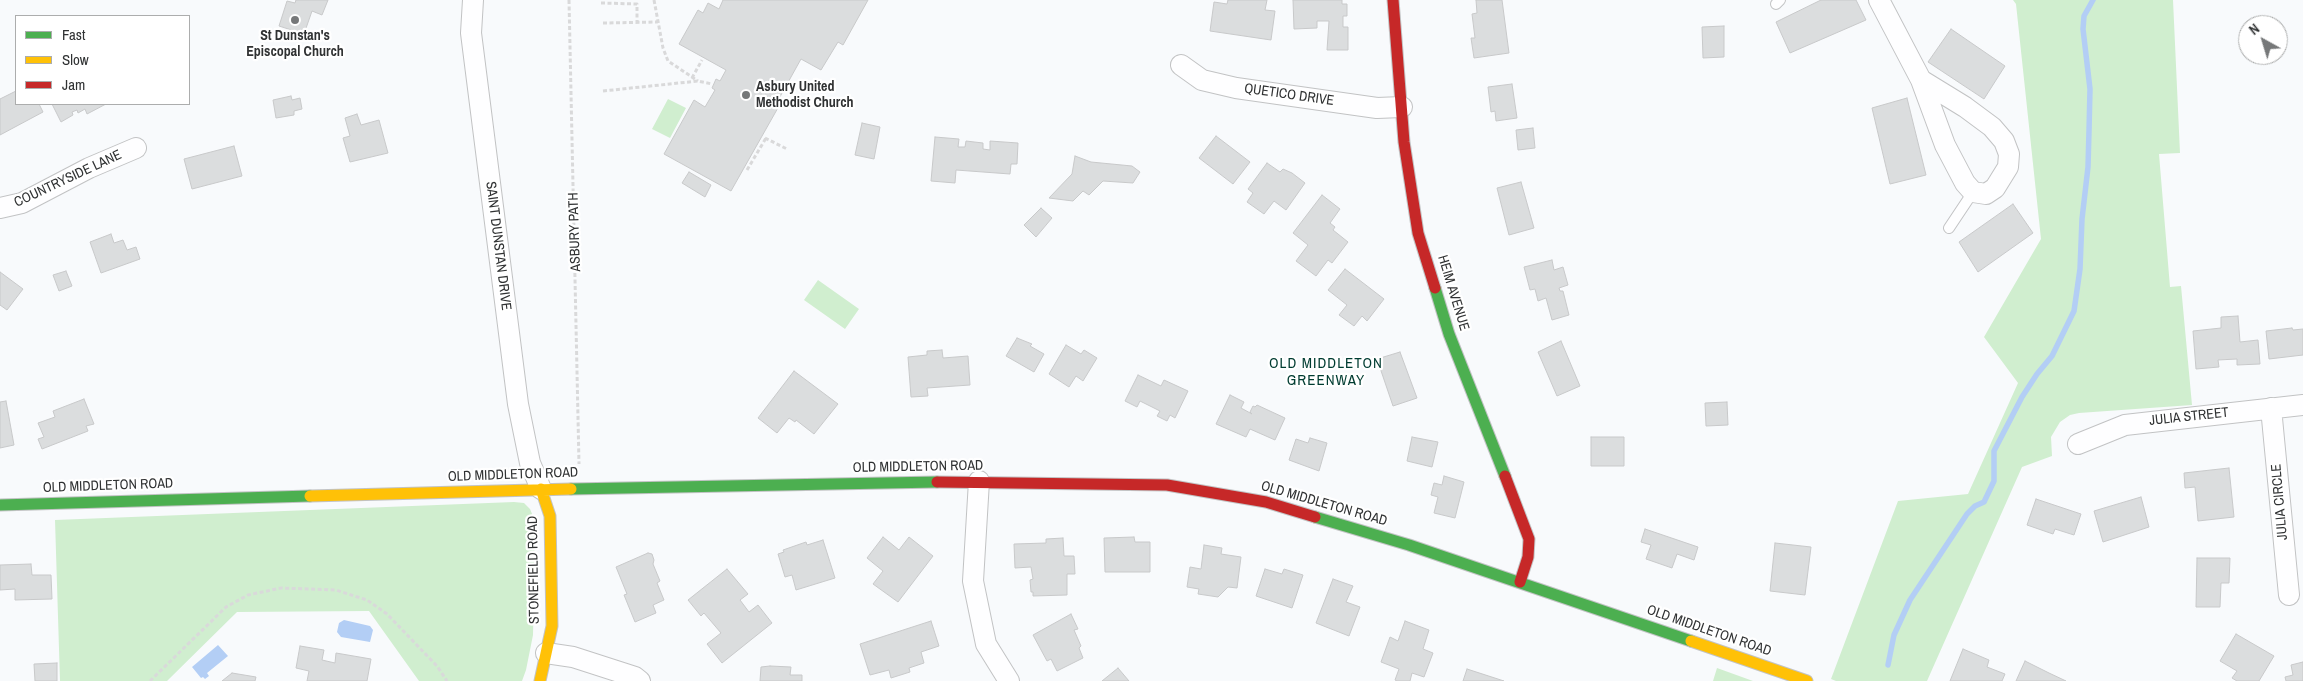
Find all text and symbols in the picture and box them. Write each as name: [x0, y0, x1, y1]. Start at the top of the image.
marker: St Dunstan's Episcopal Church: [289, 14, 301, 26]
legend: [15, 15, 190, 105]
north arrow: [2238, 15, 2288, 65]
text: N: [2245, 20, 2263, 39]
text: Fast: [62, 24, 85, 45]
place label: St Dunstan's Episcopal Church: [246, 28, 344, 60]
text: Slow: [62, 49, 89, 70]
text: Jam: [62, 74, 85, 95]
place label: Asbury United Methodist Church: [756, 79, 854, 111]
street label: QUETICO DRIVE: [1243, 80, 1335, 110]
marker: Asbury United Methodist Church: [740, 89, 752, 101]
street label: COUNTRYSIDE LANE: [12, 147, 124, 211]
street label: SAINT DUNSTAN DRIVE: [482, 181, 514, 311]
street label: ASBURY PATH: [565, 192, 585, 272]
street label: HEIM AVENUE: [1434, 253, 1472, 333]
district label: OLD MIDDLETON GREENWAY: [1267, 355, 1385, 390]
street label: JULIA STREET: [2148, 404, 2230, 430]
street label: OLD MIDDLETON ROAD: [853, 457, 983, 477]
street label: JULIA CIRCLE: [2268, 463, 2292, 541]
street label: OLD MIDDLETON ROAD: [447, 464, 579, 486]
street label: OLD MIDDLETON ROAD: [42, 475, 174, 497]
street label: OLD MIDDLETON ROAD: [1259, 478, 1389, 530]
street label: STONEFIELD ROAD: [525, 516, 543, 624]
street label: OLD MIDDLETON ROAD: [1645, 602, 1773, 660]

